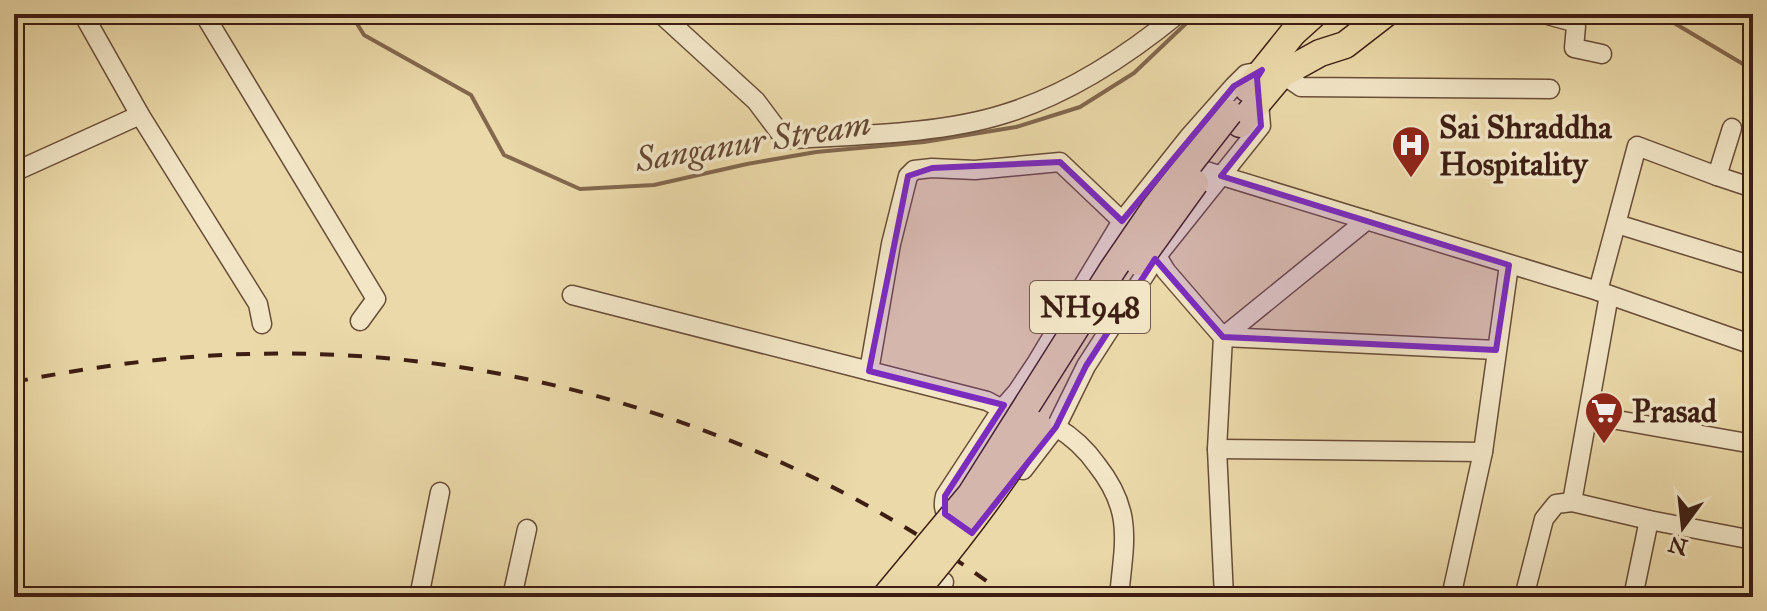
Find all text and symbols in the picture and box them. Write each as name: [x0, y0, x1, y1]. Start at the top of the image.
water label: Sanganur Stream: [631, 103, 874, 180]
place label: Sai Shraddha Hospitality: [1439, 108, 1613, 184]
hospital icon: Sai Shraddha Hospitality: [1390, 124, 1432, 179]
road number: NH948: [1030, 281, 1150, 333]
supermarket icon: Prasad: [1583, 390, 1625, 445]
place label: Prasad: [1632, 392, 1718, 431]
north arrow: [1643, 487, 1723, 567]
text: N: [1665, 530, 1690, 561]

